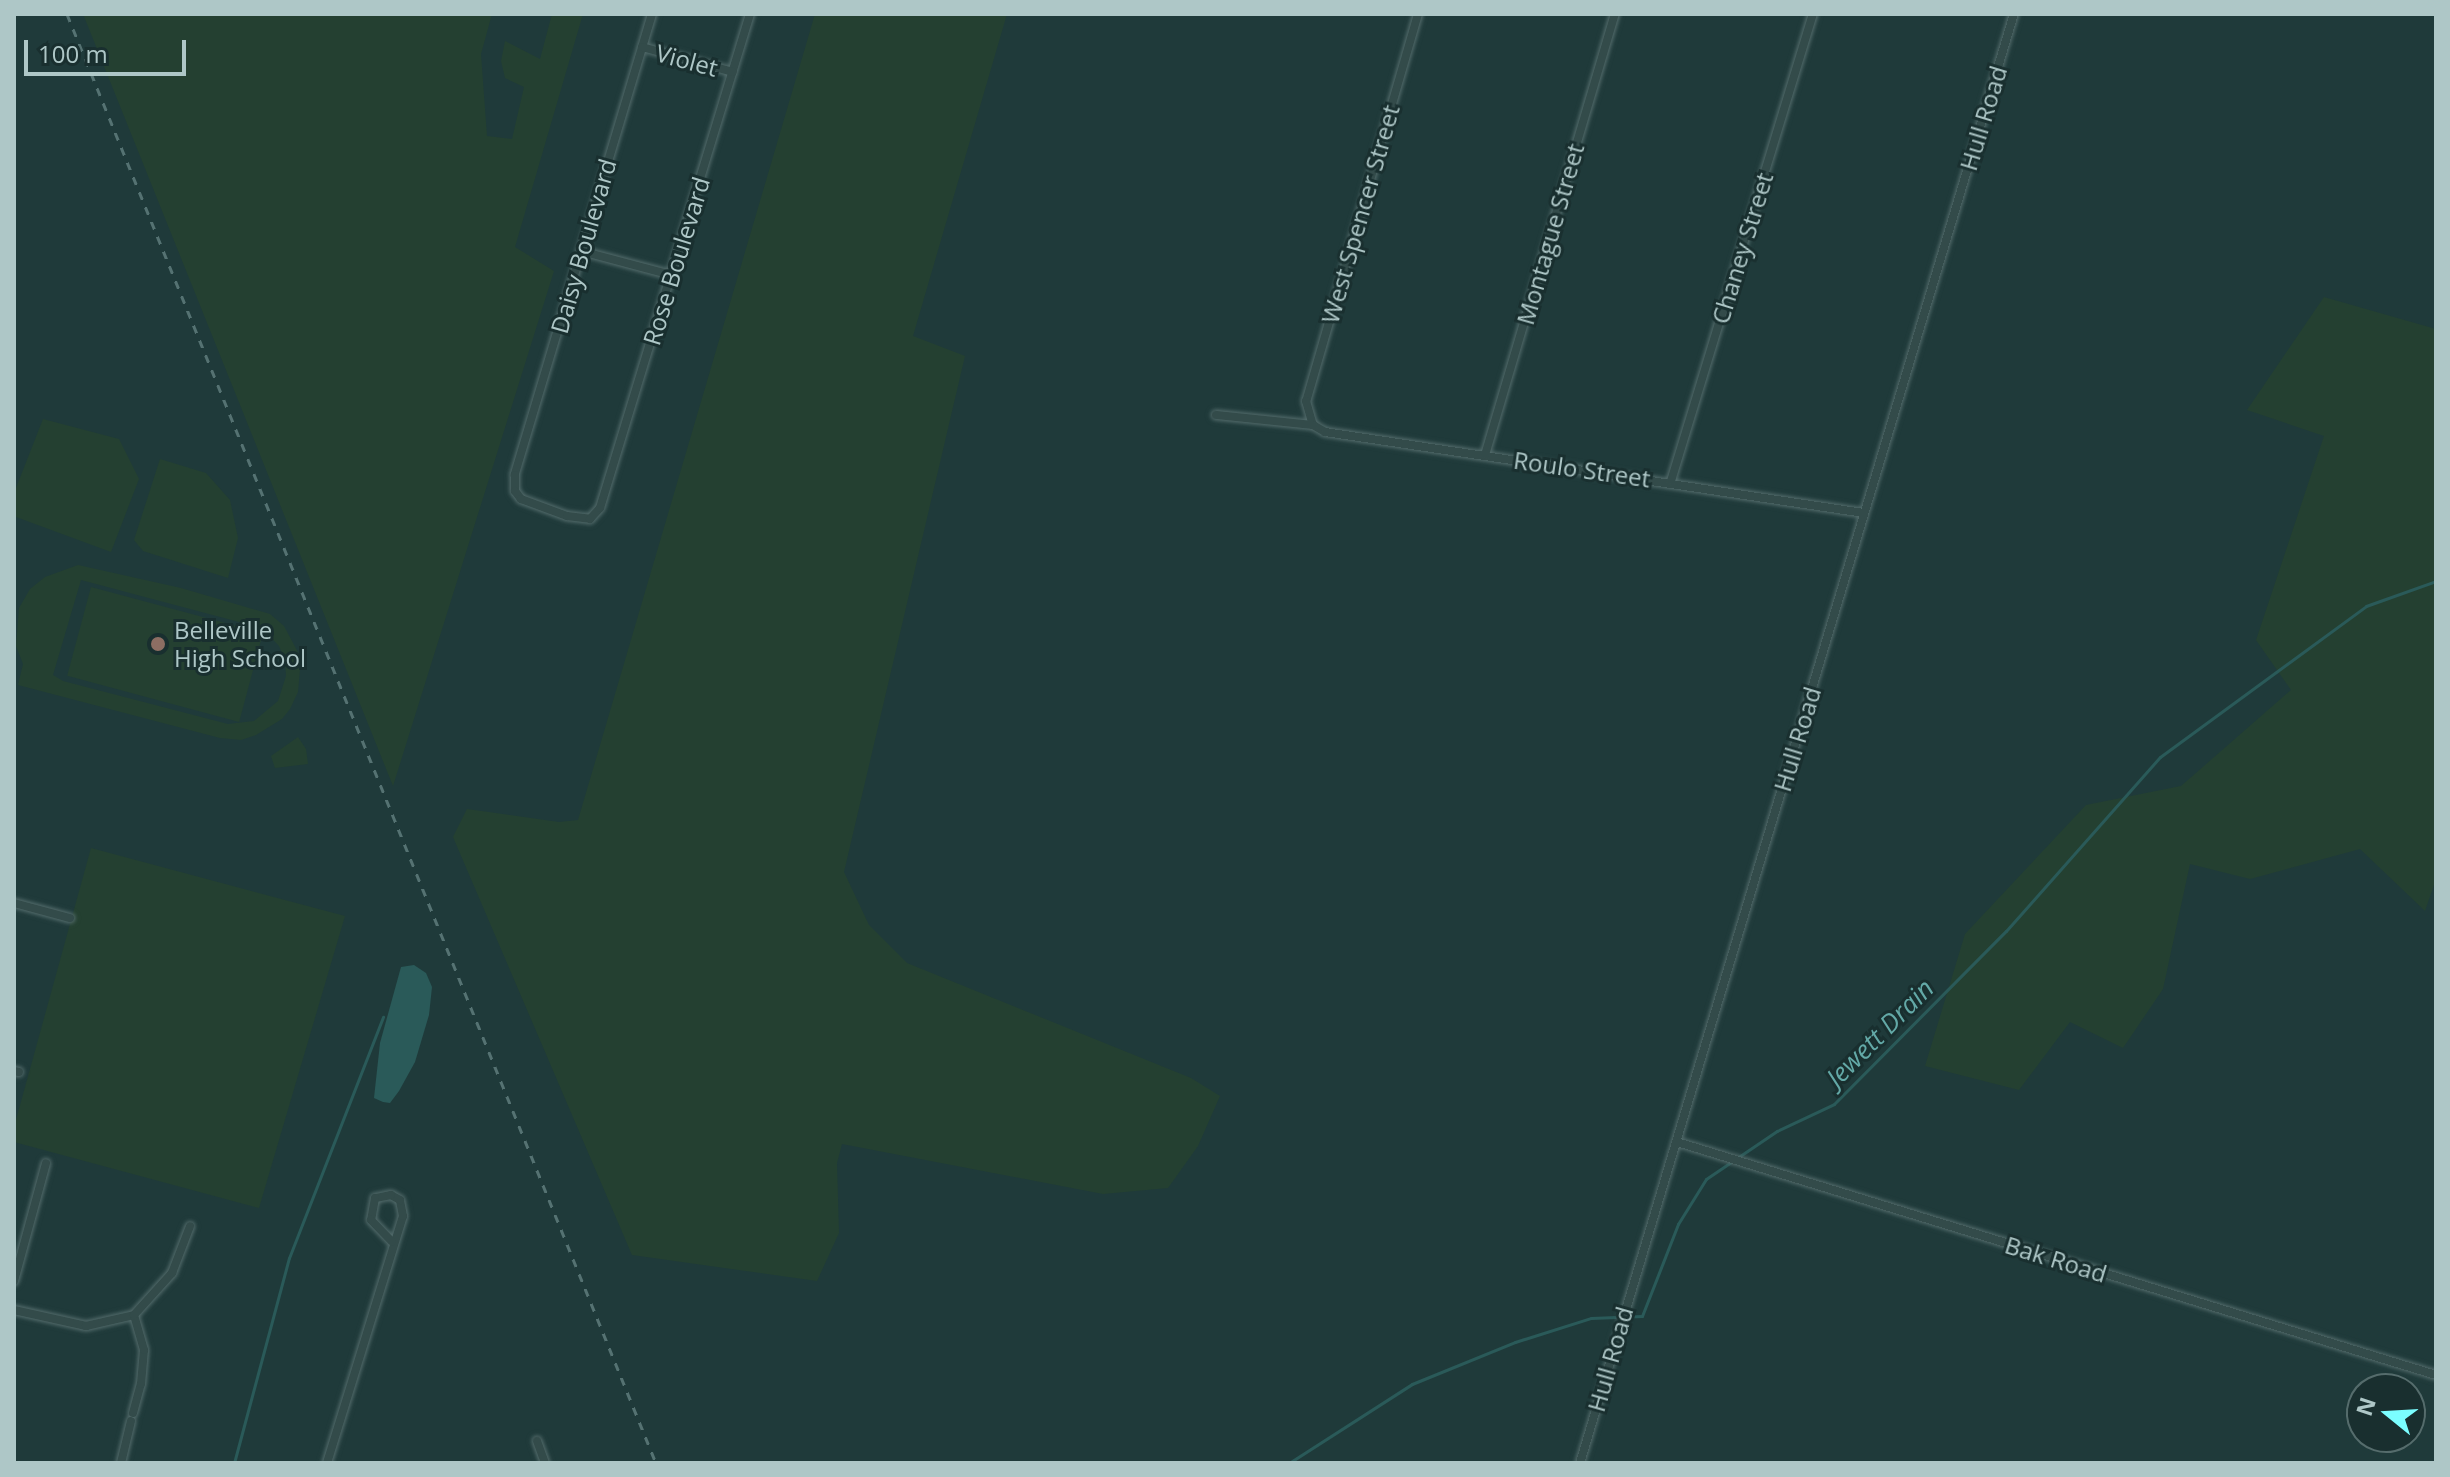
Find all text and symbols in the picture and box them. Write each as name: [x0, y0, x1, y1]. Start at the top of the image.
scale bar: [28, 24, 190, 74]
text: 100 m: [38, 37, 108, 70]
street label: Violet: [653, 38, 721, 82]
street label: Hull Road: [1953, 62, 2013, 174]
street label: West Spencer Street: [1315, 101, 1405, 327]
street label: Montague Street: [1510, 140, 1590, 328]
street label: Daisy Boulevard: [544, 155, 622, 337]
street label: Chaney Street: [1705, 169, 1779, 327]
street label: Rose Boulevard: [637, 173, 715, 349]
street label: Roulo Street: [1512, 445, 1652, 493]
place label: Belleville High School: [174, 616, 306, 672]
marker: Belleville High School: [149, 635, 167, 653]
street label: Hull Road: [1767, 683, 1827, 795]
water label: Jewett Drain: [1820, 973, 1940, 1093]
street label: Bak Road: [2002, 1230, 2110, 1288]
street label: Hull Road: [1581, 1303, 1639, 1415]
north arrow: [2346, 1373, 2426, 1453]
text: N: [2348, 1393, 2382, 1419]

